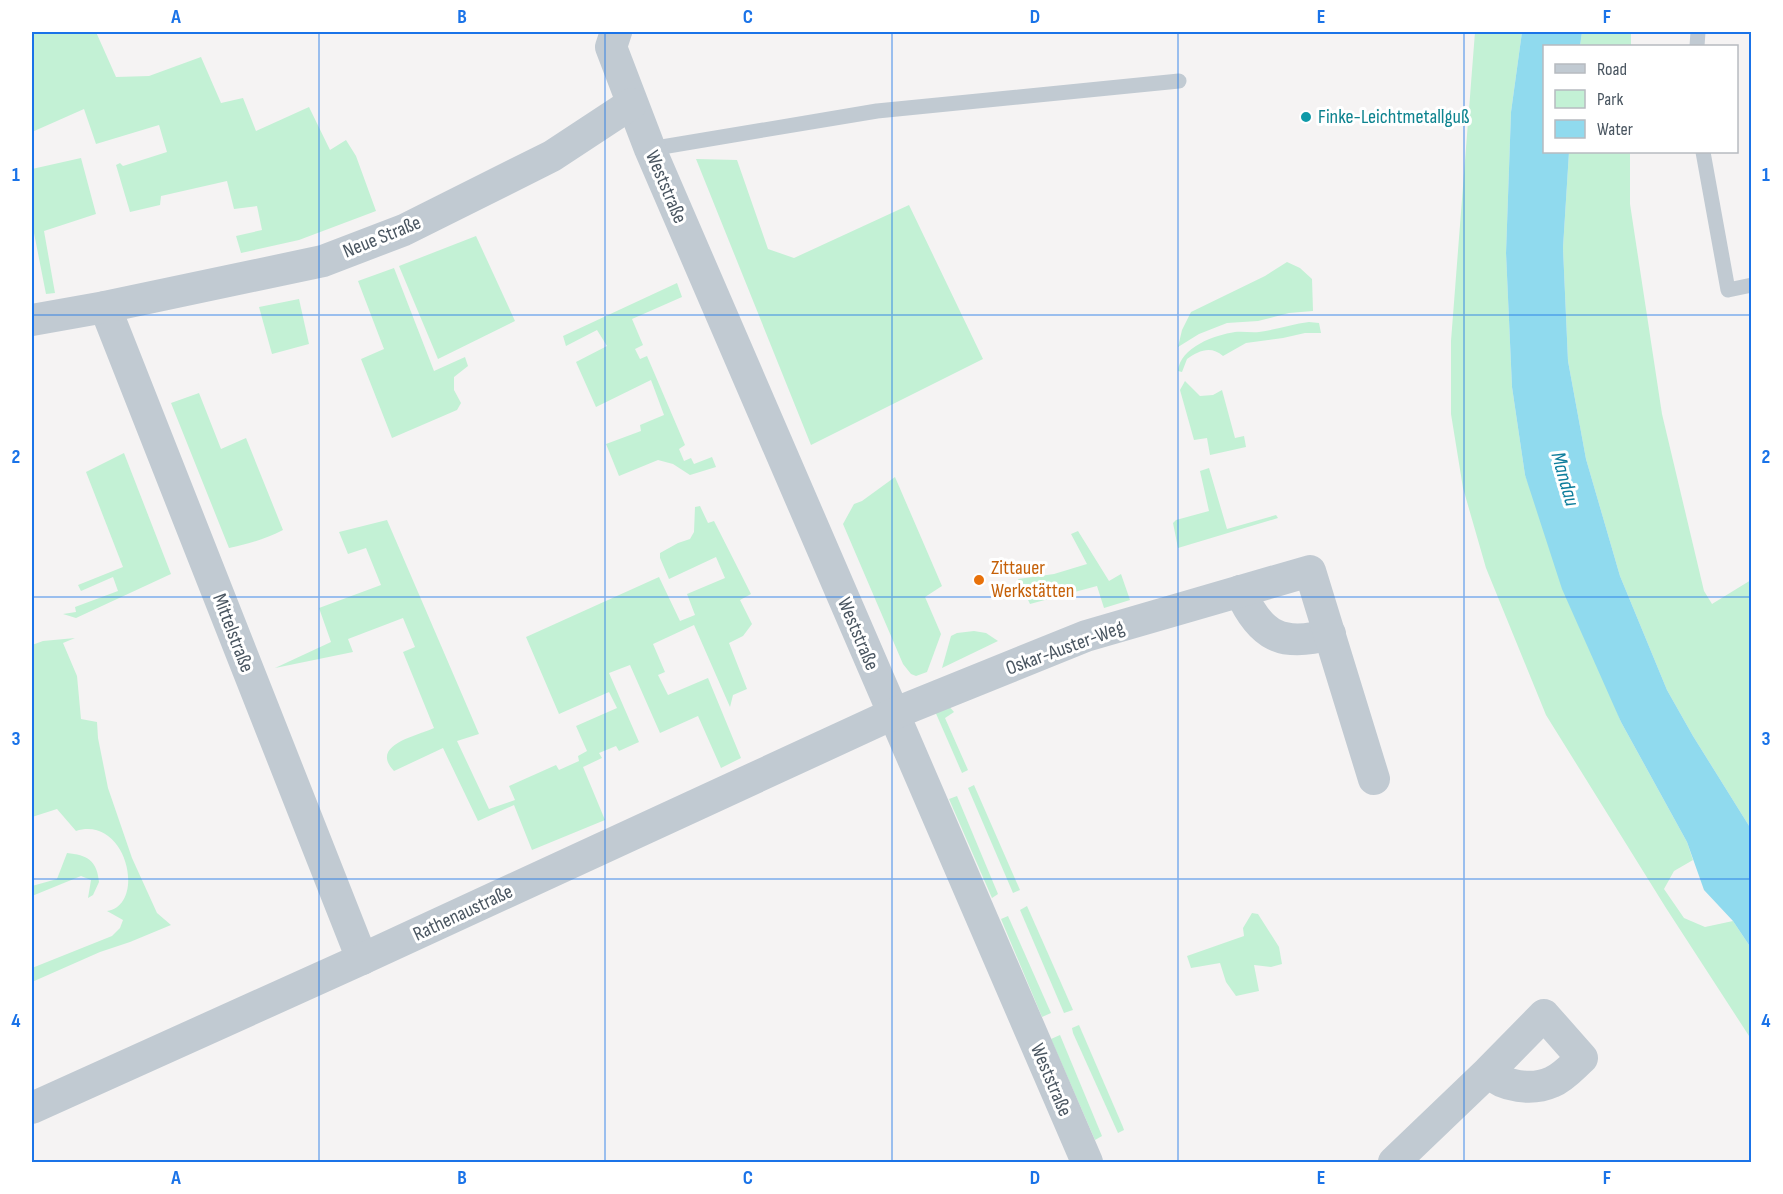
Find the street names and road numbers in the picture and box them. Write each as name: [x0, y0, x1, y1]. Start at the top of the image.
street label: Weststraße: [640, 147, 692, 227]
street label: Neue Straße: [339, 211, 425, 263]
street label: Mittelstraße: [207, 590, 259, 676]
street label: Weststraße: [832, 594, 884, 674]
street label: Oskar-Auster-Weg: [1003, 615, 1127, 681]
street label: Rathenaustraße: [410, 880, 516, 946]
street label: Weststraße: [1025, 1040, 1077, 1120]

